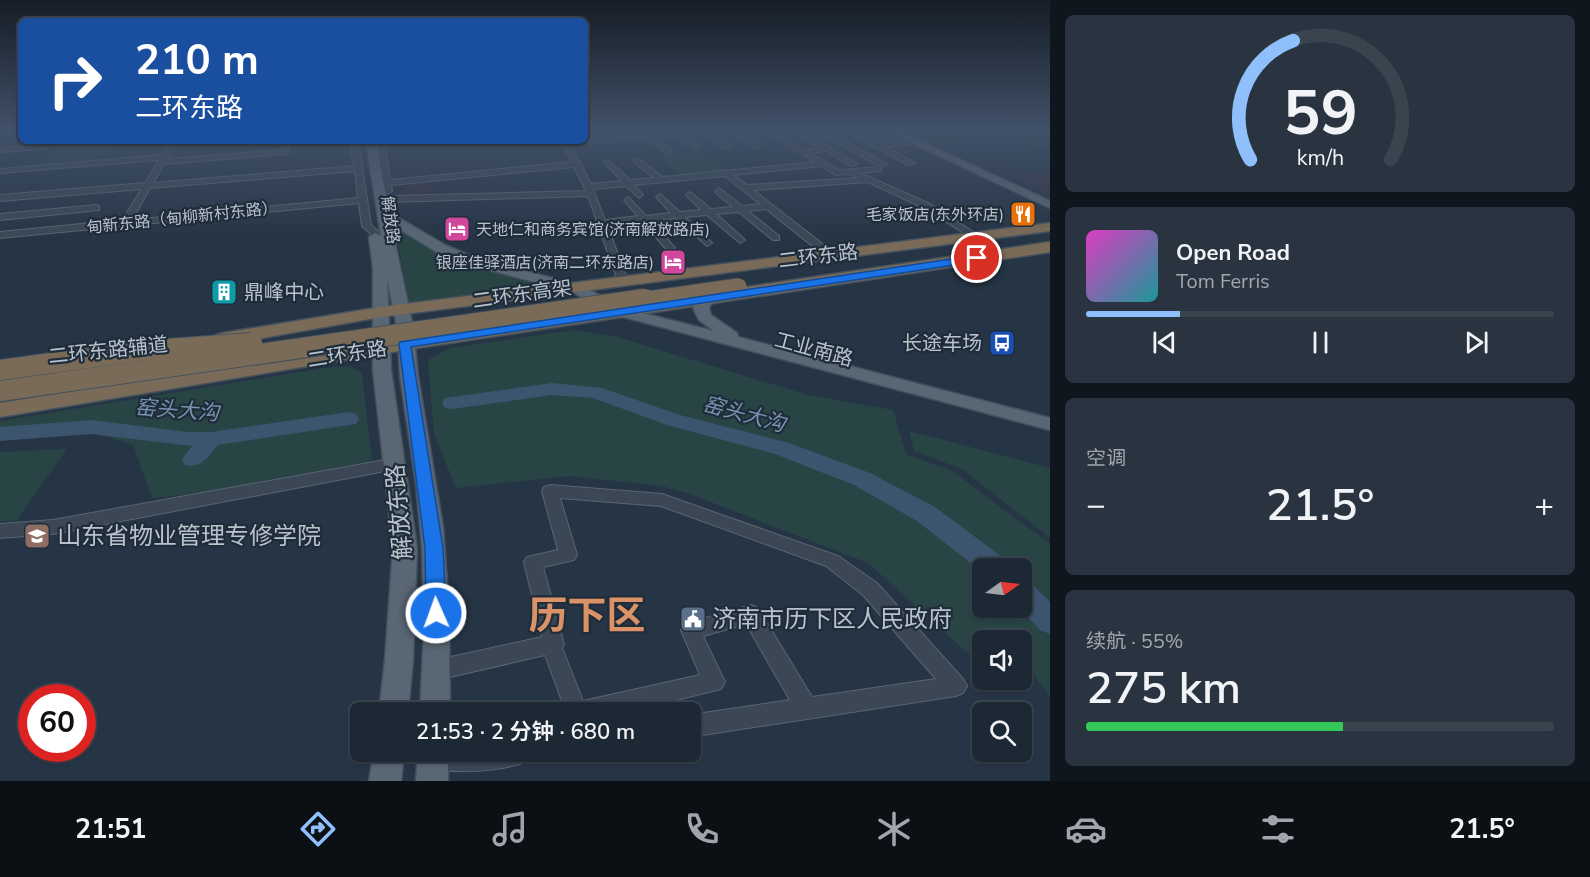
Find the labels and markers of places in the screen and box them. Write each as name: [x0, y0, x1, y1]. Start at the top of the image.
restaurant icon: 毛家饭店(东外环店): [1008, 199, 1038, 229]
place label: 毛家饭店(东外环店): [866, 204, 1004, 226]
hotel icon: 天地仁和商务宾馆(济南解放路店): [442, 214, 472, 244]
place label: 天地仁和商务宾馆(济南解放路店): [476, 219, 710, 241]
pin: [951, 232, 1002, 283]
hotel icon: 银座佳驿酒店(济南二环东路店): [658, 247, 688, 277]
place label: 银座佳驿酒店(济南二环东路店): [436, 252, 654, 274]
building icon: 鼎峰中心: [209, 277, 239, 307]
place label: 鼎峰中心: [244, 279, 324, 306]
bus stop icon: 长途车场: [987, 328, 1017, 358]
place label: 长途车场: [902, 330, 982, 357]
place label: 山东省物业管理专修学院: [57, 520, 321, 552]
school or university icon: 山东省物业管理专修学院: [22, 521, 52, 551]
place label: 济南市历下区人民政府: [712, 603, 952, 635]
public building icon: 济南市历下区人民政府: [678, 604, 708, 634]

